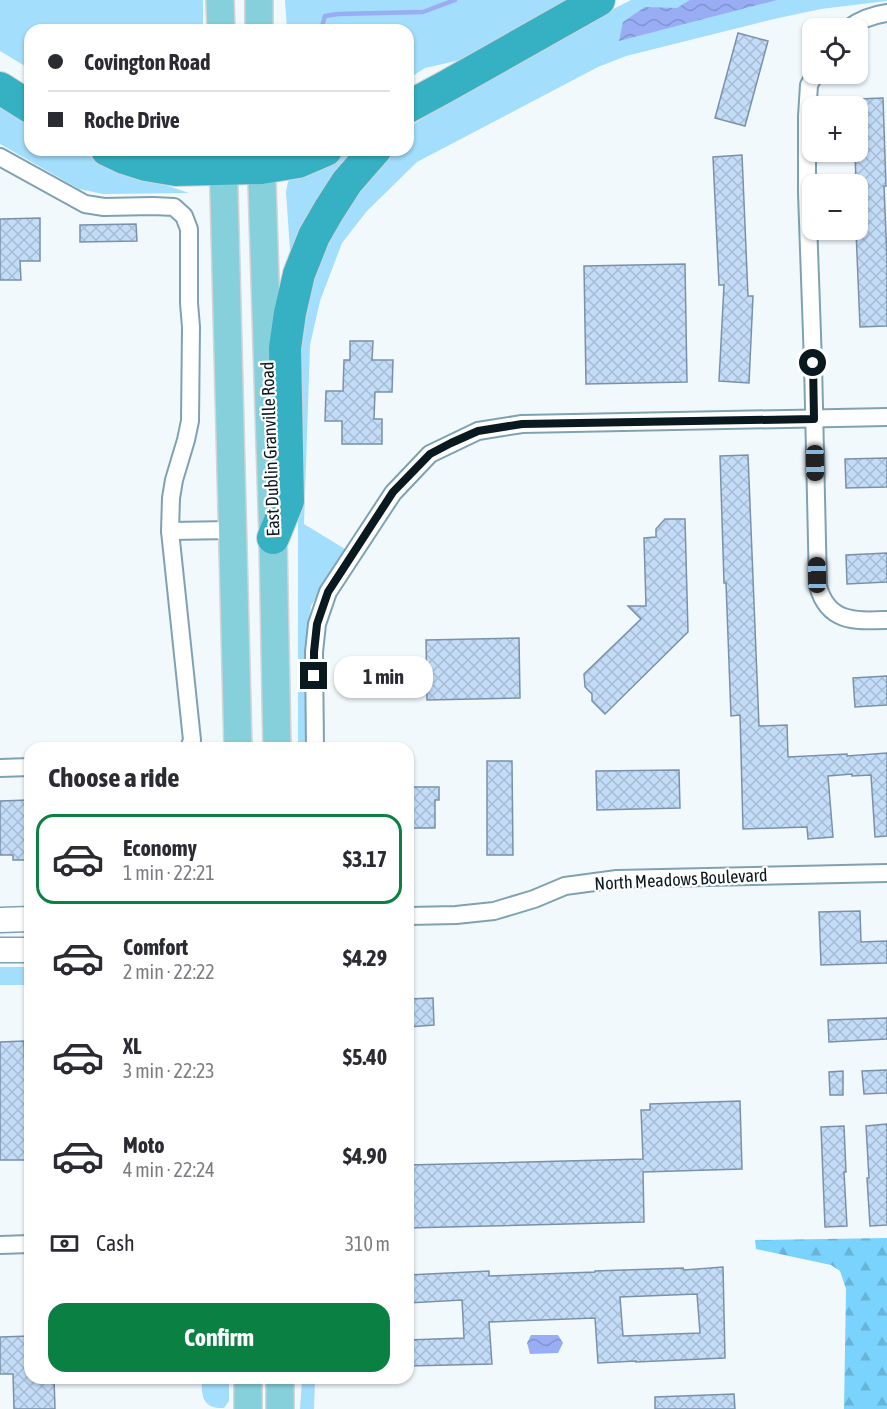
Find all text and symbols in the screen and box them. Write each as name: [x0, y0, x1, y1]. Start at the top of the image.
map controls: [802, 18, 868, 240]
button: locate: [802, 18, 868, 84]
text: Covington Road: [84, 49, 210, 75]
button: +: [802, 96, 868, 162]
text: Roche Drive: [84, 107, 180, 133]
button: −: [802, 174, 868, 240]
route start: [799, 349, 826, 376]
street label: East Dublin Granville Road: [256, 361, 284, 537]
car: [806, 445, 824, 481]
car: [808, 557, 826, 593]
callout: 1 min: [335, 655, 434, 697]
route end: [300, 662, 327, 689]
text: 1 min: [363, 665, 404, 688]
text: Choose a ride: [48, 762, 180, 793]
icon: car: [51, 832, 105, 886]
text: Economy: [123, 835, 197, 861]
text: $3.17: [343, 846, 387, 872]
text: 1 min · 22:21: [123, 861, 215, 884]
street label: North Meadows Boulevard: [594, 864, 768, 894]
icon: car: [51, 931, 105, 985]
text: Comfort: [123, 934, 188, 960]
text: $4.29: [343, 945, 387, 971]
text: 2 min · 22:22: [123, 960, 215, 983]
icon: car: [51, 1030, 105, 1084]
text: XL: [123, 1033, 141, 1059]
text: $5.40: [343, 1044, 387, 1070]
text: 3 min · 22:23: [123, 1059, 215, 1082]
icon: car: [51, 1129, 105, 1183]
text: Moto: [123, 1132, 165, 1158]
text: $4.90: [343, 1143, 387, 1169]
text: 4 min · 22:24: [123, 1158, 215, 1181]
icon: cash: [48, 1227, 81, 1260]
text: Cash: [96, 1230, 135, 1256]
text: 310 m: [345, 1232, 390, 1255]
button: Confirm: [48, 1303, 390, 1372]

